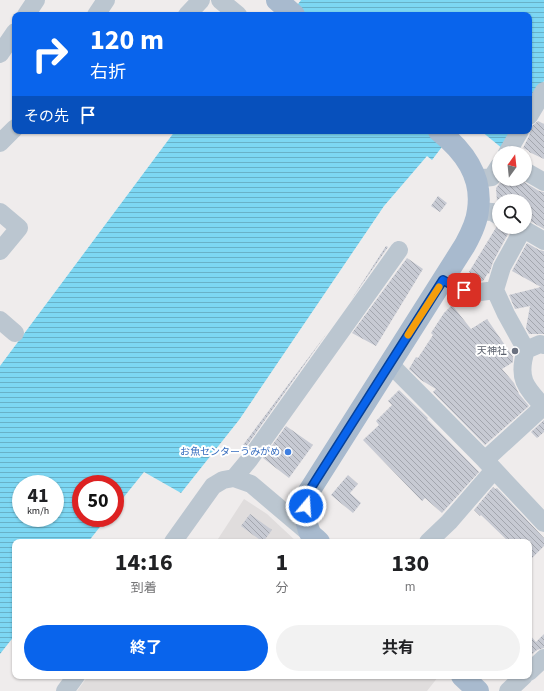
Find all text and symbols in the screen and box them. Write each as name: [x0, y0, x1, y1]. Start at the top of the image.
text: 120 m: [90, 20, 164, 60]
icon: right: [24, 28, 76, 80]
text: 右折: [90, 60, 126, 85]
icon: arrive: [77, 104, 99, 126]
text: その先: [24, 106, 69, 127]
north arrow: [492, 146, 532, 186]
map controls: [492, 146, 532, 234]
button: search: [492, 194, 532, 234]
pin: [447, 273, 481, 307]
icon: arrive: [453, 279, 475, 301]
place label: 天神社: [477, 344, 507, 358]
marker: 天神社: [510, 346, 520, 356]
place label: お魚センターうみがめ: [180, 445, 280, 459]
marker: お魚センターうみがめ: [283, 447, 293, 457]
speed limit sign: 50: [72, 475, 124, 527]
text: 41: [27, 482, 49, 510]
position arrow: [285, 485, 327, 527]
text: km/h: [27, 504, 49, 518]
text: 14:16: [115, 545, 173, 580]
text: 1: [276, 545, 288, 580]
text: 130: [391, 546, 429, 581]
text: m: [405, 578, 416, 596]
text: 到着: [131, 579, 157, 597]
text: 分: [275, 579, 288, 597]
button: 終了: [24, 625, 268, 671]
button: 共有: [276, 625, 520, 671]

